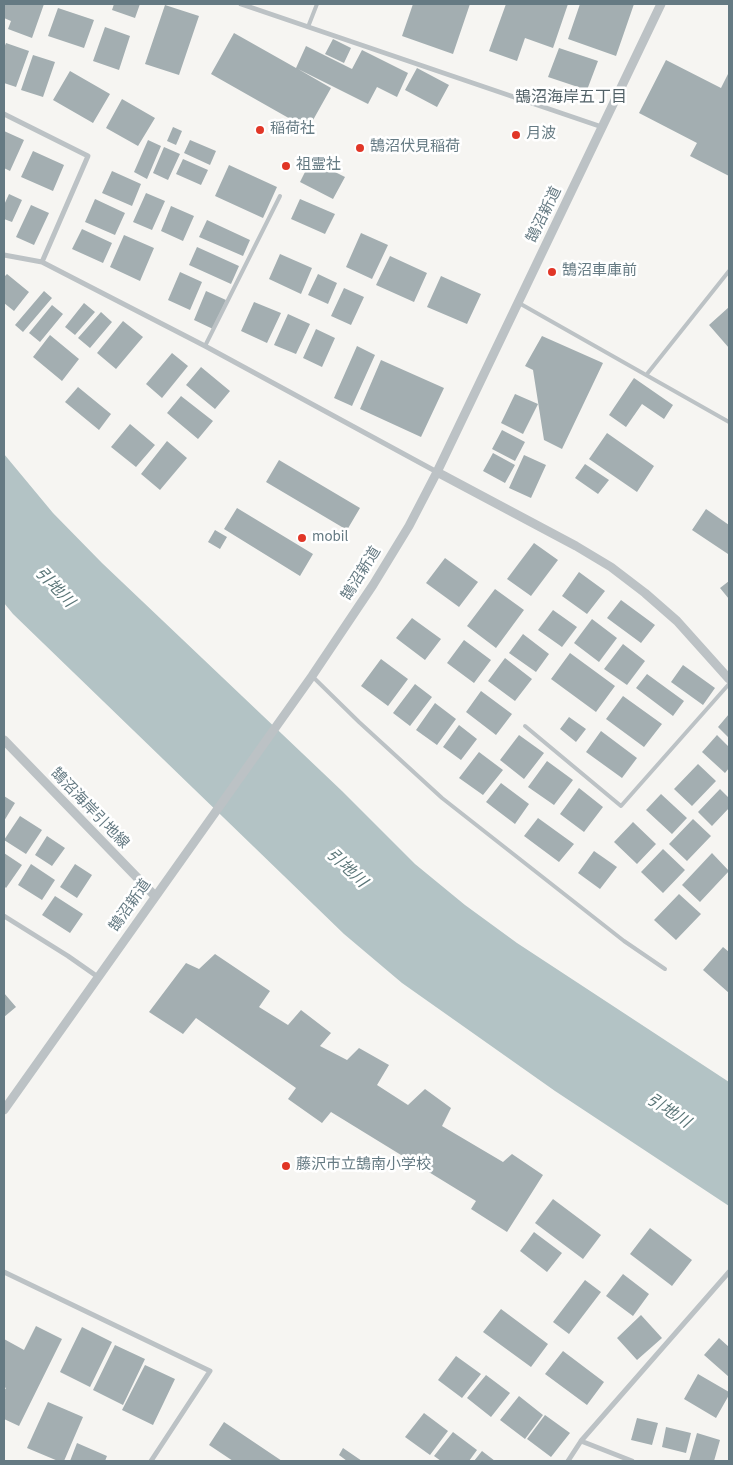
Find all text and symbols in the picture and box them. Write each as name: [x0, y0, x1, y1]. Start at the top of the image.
district label: 鵠沼海岸五丁目: [515, 88, 627, 108]
place label: 稲荷社: [270, 121, 315, 139]
marker: 稲荷社: [254, 124, 266, 136]
place label: 月波: [526, 126, 556, 144]
marker: 月波: [510, 129, 522, 141]
place label: 鵠沼伏見稲荷: [370, 139, 460, 157]
marker: 鵠沼伏見稲荷: [354, 142, 366, 154]
place label: 祖霊社: [296, 157, 341, 175]
marker: 祖霊社: [280, 160, 292, 172]
street label: 鵠沼新道: [524, 184, 566, 246]
place label: 鵠沼車庫前: [562, 263, 637, 281]
marker: 鵠沼車庫前: [546, 266, 558, 278]
place label: mobil: [312, 529, 348, 547]
marker: mobil: [296, 532, 308, 544]
street label: 鵠沼新道: [338, 544, 386, 604]
water label: 引地川: [30, 564, 78, 612]
street label: 鵠沼海岸引地線: [46, 765, 132, 853]
water label: 引地川: [322, 846, 370, 892]
street label: 鵠沼新道: [106, 876, 156, 936]
water label: 引地川: [643, 1091, 693, 1133]
place label: 藤沢市立鵠南小学校: [296, 1157, 431, 1175]
marker: 藤沢市立鵠南小学校: [280, 1160, 292, 1172]

